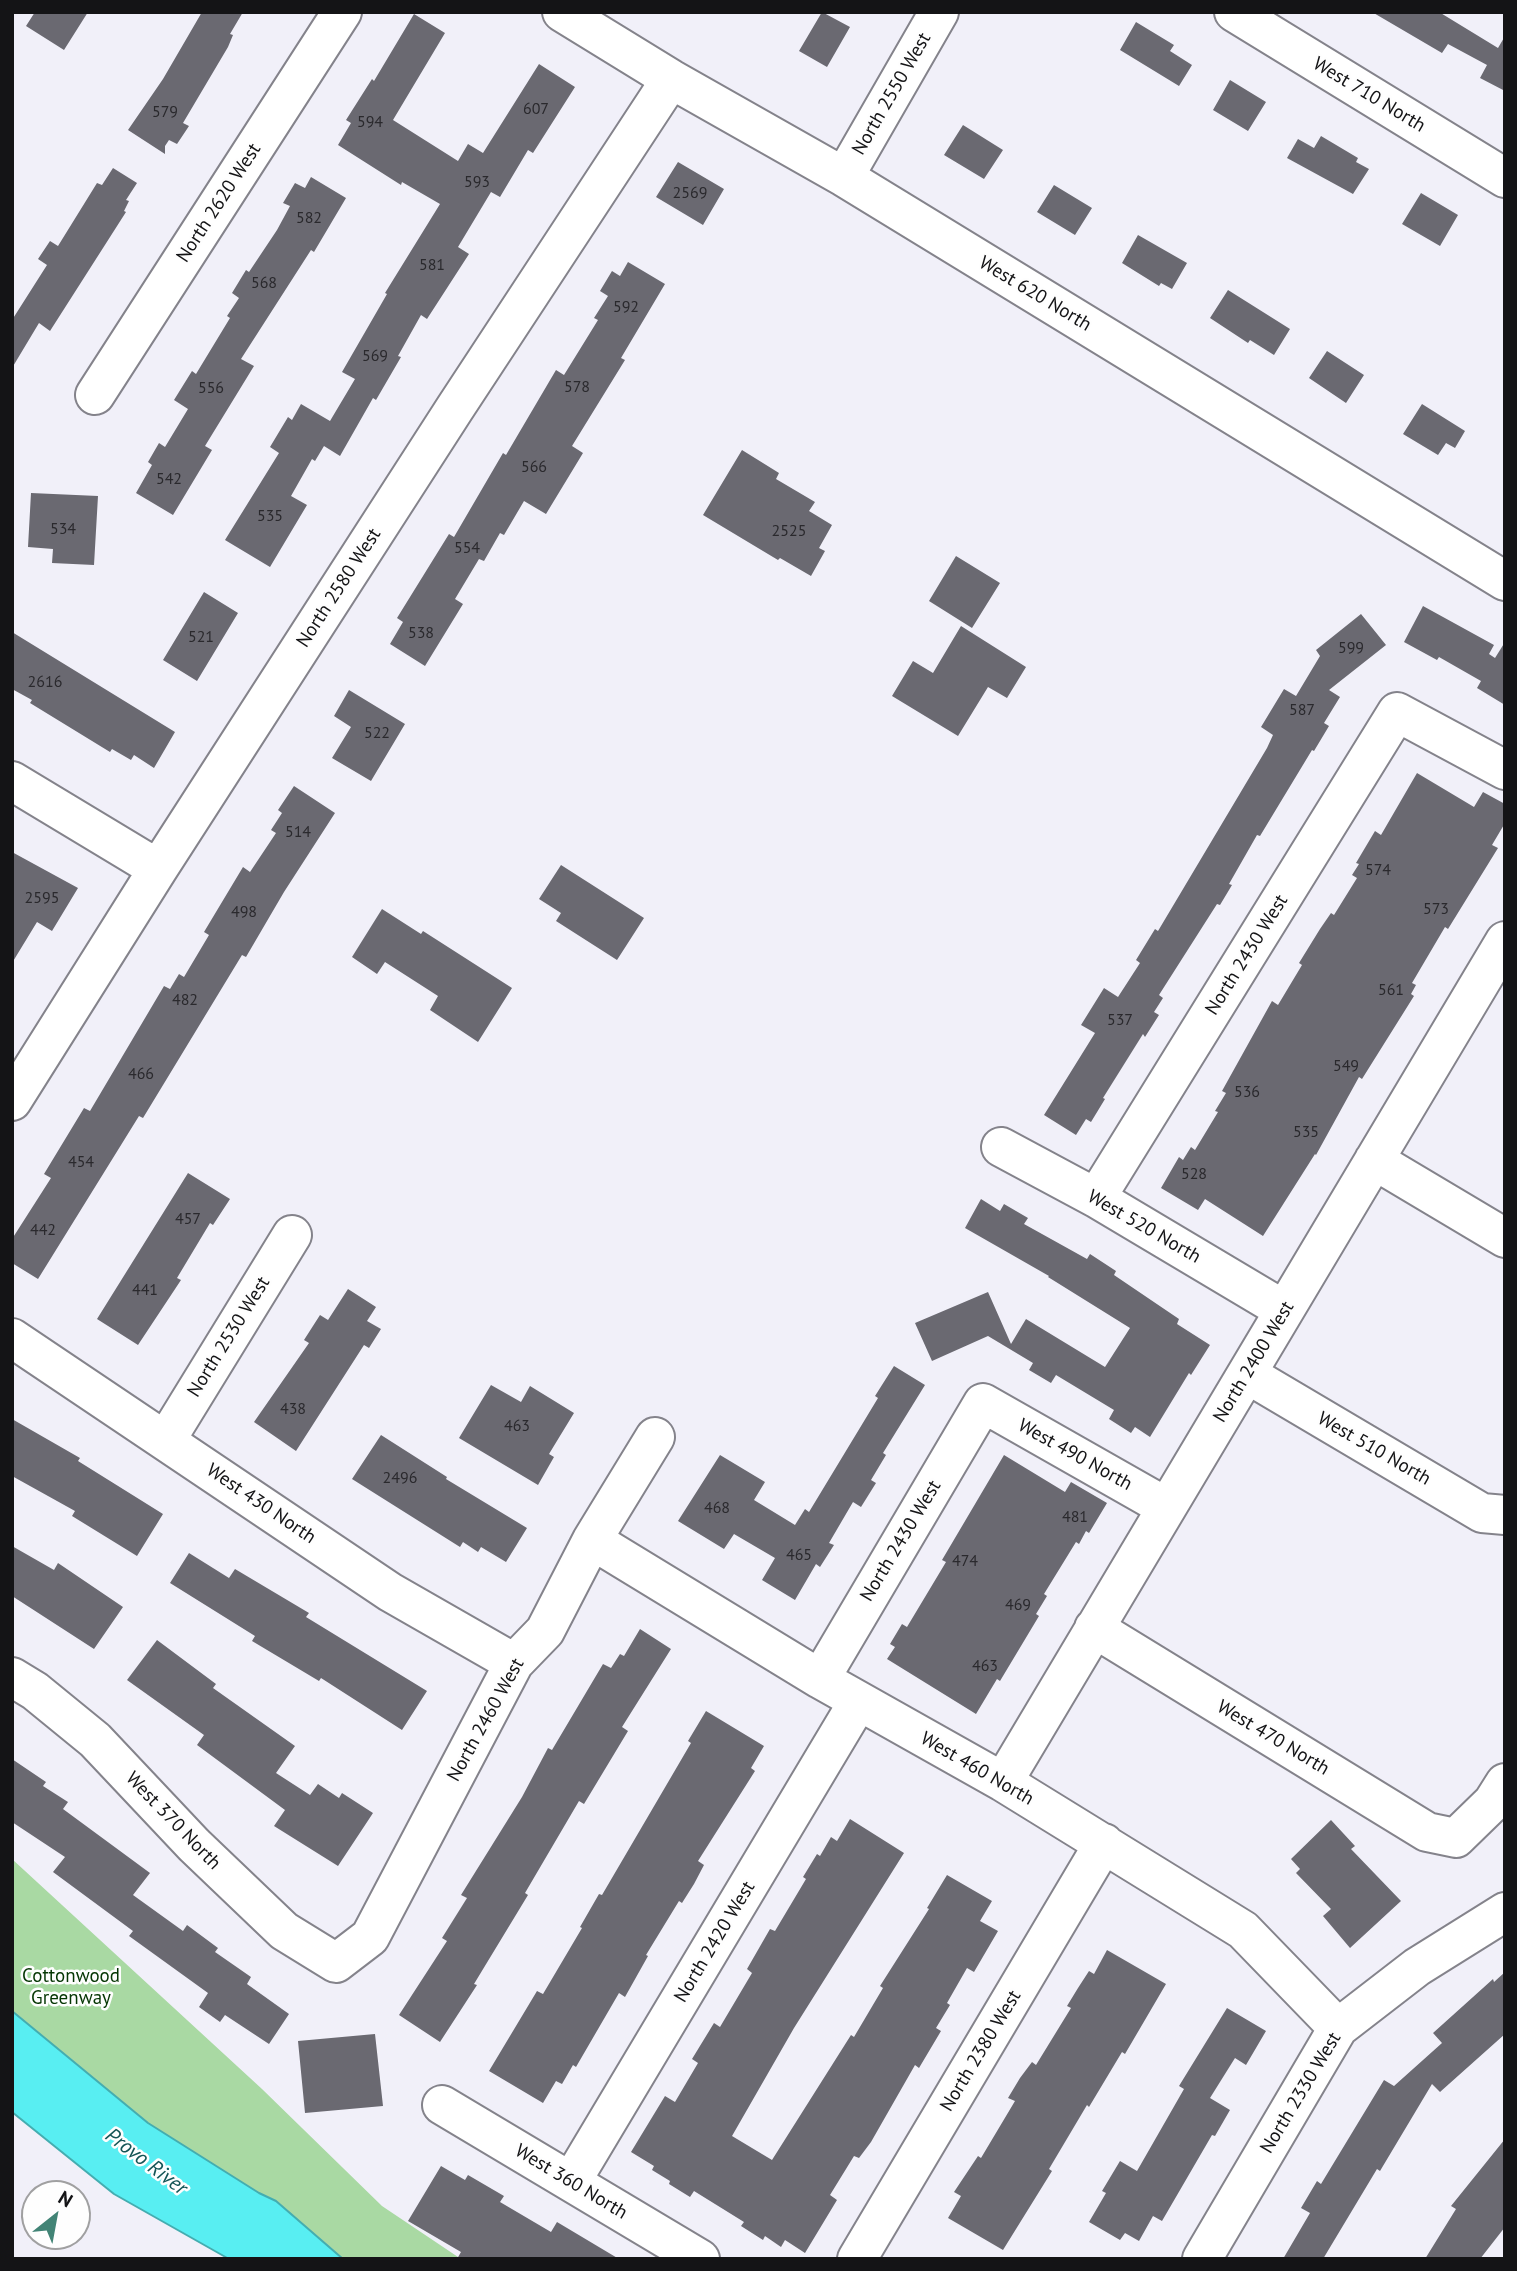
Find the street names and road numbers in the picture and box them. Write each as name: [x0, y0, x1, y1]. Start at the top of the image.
street label: North 2550 West: [848, 29, 936, 159]
street label: West 710 North: [1309, 53, 1429, 137]
street label: North 2620 West: [172, 139, 266, 267]
street label: West 620 North: [975, 252, 1095, 336]
street label: North 2580 West: [292, 524, 386, 652]
street label: North 2430 West: [1201, 891, 1293, 1019]
street label: West 520 North: [1083, 1185, 1205, 1269]
street label: North 2530 West: [183, 1273, 275, 1401]
street label: North 2400 West: [1209, 1297, 1299, 1427]
street label: West 510 North: [1313, 1407, 1435, 1491]
street label: West 490 North: [1014, 1414, 1136, 1496]
street label: West 430 North: [202, 1459, 320, 1549]
street label: North 2430 West: [856, 1476, 946, 1606]
street label: North 2460 West: [443, 1654, 529, 1786]
street label: West 470 North: [1213, 1696, 1333, 1780]
street label: West 460 North: [916, 1727, 1038, 1811]
street label: West 370 North: [121, 1767, 225, 1875]
street label: North 2420 West: [670, 1877, 760, 2007]
street label: North 2380 West: [936, 1986, 1026, 2116]
street label: North 2330 West: [1256, 2028, 1346, 2158]
street label: West 360 North: [511, 2140, 631, 2224]

